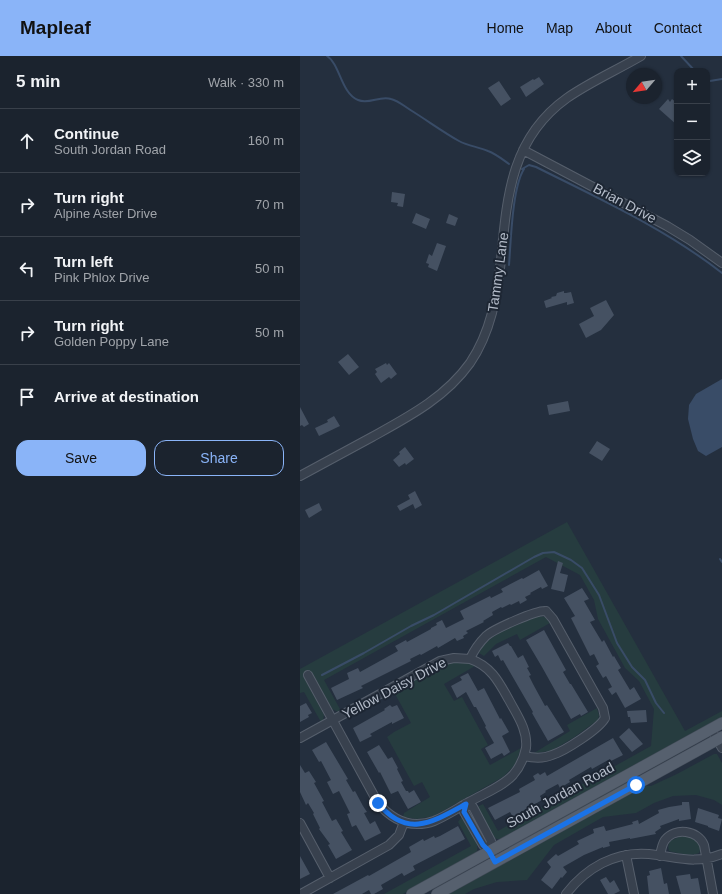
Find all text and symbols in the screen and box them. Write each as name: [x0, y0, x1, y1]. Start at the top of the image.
text: Mapleaf: [20, 17, 91, 38]
text: Home: [487, 20, 524, 36]
text: Map: [546, 20, 573, 36]
text: About: [595, 20, 632, 36]
text: Contact: [654, 20, 702, 36]
north arrow: [626, 68, 662, 104]
map controls: [674, 68, 710, 176]
button: +: [674, 68, 710, 104]
text: 5 min: [16, 72, 60, 91]
text: Walk · 330 m: [208, 75, 284, 90]
button: −: [674, 104, 710, 140]
text: Continue: [54, 125, 119, 142]
icon: ahead: [16, 130, 38, 152]
text: 160 m: [248, 133, 284, 148]
button: layers: [674, 140, 710, 176]
text: South Jordan Road: [54, 142, 166, 157]
street label: Brian Drive: [591, 180, 660, 226]
text: Turn right: [54, 189, 124, 206]
icon: right: [16, 194, 38, 216]
text: 70 m: [255, 197, 284, 212]
text: Alpine Aster Drive: [54, 206, 157, 221]
street label: Tammy Lane: [485, 231, 512, 313]
text: Turn left: [54, 253, 113, 270]
icon: left: [16, 258, 38, 280]
text: 50 m: [255, 261, 284, 276]
text: Pink Phlox Drive: [54, 270, 149, 285]
text: Turn right: [54, 317, 124, 334]
icon: right: [16, 322, 38, 344]
text: 50 m: [255, 325, 284, 340]
text: Golden Poppy Lane: [54, 334, 169, 349]
icon: arrive: [16, 386, 38, 408]
text: Arrive at destination: [54, 388, 199, 405]
button: Save: [16, 440, 146, 476]
button: Share: [154, 440, 284, 476]
street label: Yellow Daisy Drive: [339, 654, 449, 722]
street label: South Jordan Road: [503, 759, 617, 831]
route start: [627, 776, 645, 794]
route end: [369, 794, 387, 812]

